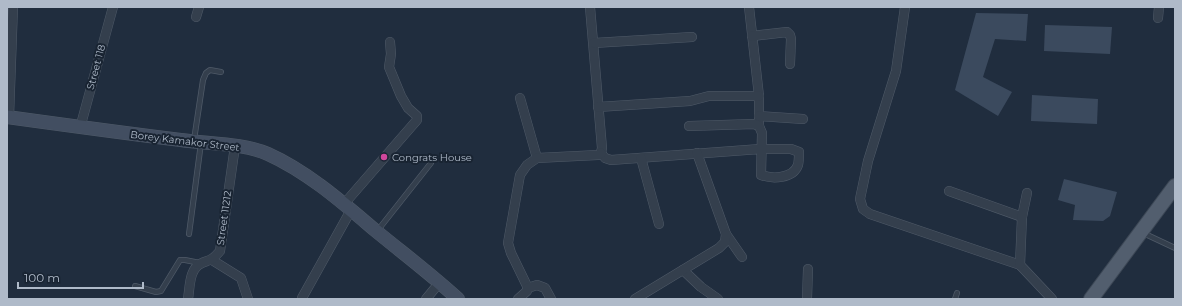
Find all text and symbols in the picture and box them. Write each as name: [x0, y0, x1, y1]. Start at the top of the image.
street label: Street 118: [84, 43, 108, 91]
street label: Borey Kamakor Street: [130, 128, 240, 154]
place label: Congrats House: [392, 151, 472, 164]
marker: Congrats House: [379, 152, 389, 162]
street label: Street 11212: [214, 190, 234, 246]
scale bar: [18, 264, 143, 290]
text: 100 m: [24, 270, 60, 285]

